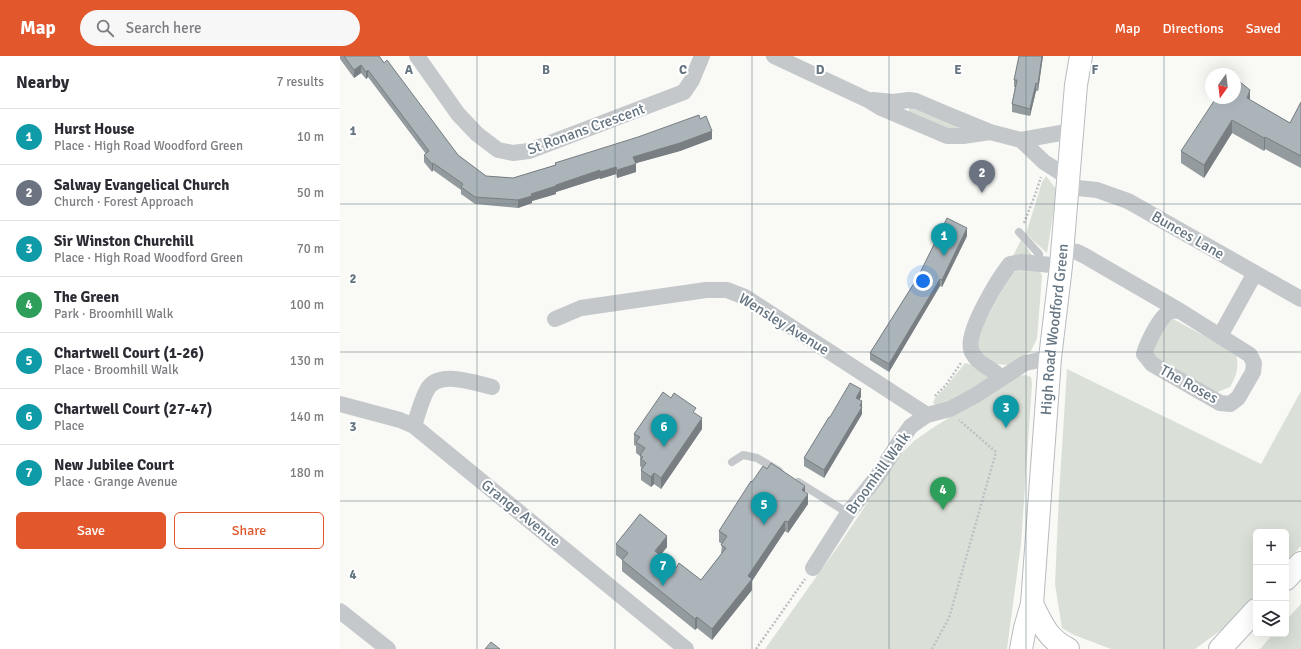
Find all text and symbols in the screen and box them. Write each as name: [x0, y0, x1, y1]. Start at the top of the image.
search box: [80, 10, 360, 46]
text: Map: [20, 16, 56, 40]
icon: search: [94, 17, 116, 39]
text: Search here: [126, 19, 201, 37]
text: Map: [1115, 20, 1141, 37]
text: Directions: [1163, 20, 1224, 37]
text: Saved: [1246, 20, 1281, 37]
text: A: [405, 62, 414, 78]
text: B: [542, 62, 550, 78]
text: C: [679, 62, 687, 78]
text: D: [816, 62, 825, 78]
text: E: [954, 62, 962, 78]
text: F: [1092, 62, 1099, 78]
north arrow: [1205, 68, 1241, 104]
text: Nearby: [16, 72, 69, 93]
text: 7 results: [276, 74, 324, 90]
street label: St Ronans Crescent: [525, 99, 647, 159]
text: Hurst House: [54, 120, 135, 138]
text: 1: [349, 123, 357, 139]
text: 1: [25, 129, 33, 145]
text: 10 m: [297, 129, 324, 145]
text: Place · High Road Woodford Green: [54, 138, 243, 154]
pin: 2: [969, 160, 995, 193]
text: Salway Evangelical Church: [54, 176, 229, 194]
text: 2: [25, 185, 33, 201]
text: 50 m: [297, 185, 324, 201]
text: Church · Forest Approach: [54, 194, 194, 210]
street label: Bunces Lane: [1149, 207, 1227, 263]
pin: 1: [931, 223, 957, 256]
text: Sir Winston Churchill: [54, 232, 194, 250]
text: 3: [25, 241, 33, 257]
text: 70 m: [297, 241, 324, 257]
street label: High Road Woodford Green: [1037, 243, 1072, 416]
text: Place · High Road Woodford Green: [54, 250, 243, 266]
text: 2: [349, 271, 357, 287]
your location: [913, 271, 933, 291]
text: The Green: [54, 288, 119, 306]
street label: Wensley Avenue: [735, 289, 833, 359]
text: 4: [25, 297, 33, 313]
text: 100 m: [290, 297, 324, 313]
text: Park · Broomhill Walk: [54, 306, 173, 322]
text: Chartwell Court (1-26): [54, 344, 204, 362]
text: 5: [25, 353, 33, 369]
text: 130 m: [290, 353, 324, 369]
street label: The Roses: [1157, 361, 1222, 407]
text: Place · Broomhill Walk: [54, 362, 179, 378]
pin: 3: [993, 395, 1019, 428]
text: Chartwell Court (27-47): [54, 400, 212, 418]
text: 6: [25, 409, 33, 425]
text: 140 m: [290, 409, 324, 425]
pin: 6: [651, 414, 677, 447]
text: Place: [54, 418, 84, 434]
text: 3: [349, 419, 357, 435]
street label: Broomhill Walk: [842, 428, 914, 518]
text: New Jubilee Court: [54, 456, 174, 474]
text: 7: [25, 465, 33, 481]
text: 180 m: [290, 465, 324, 481]
text: Place · Grange Avenue: [54, 474, 178, 490]
street label: Grange Avenue: [478, 476, 564, 550]
pin: 4: [930, 477, 956, 510]
pin: 5: [751, 492, 777, 525]
button: Save: [16, 512, 166, 549]
button: Share: [174, 512, 324, 549]
map controls: [1253, 529, 1289, 637]
button: +: [1253, 529, 1289, 565]
pin: 7: [650, 553, 676, 586]
button: −: [1253, 565, 1289, 601]
text: 4: [349, 567, 357, 583]
button: layers: [1253, 601, 1289, 637]

